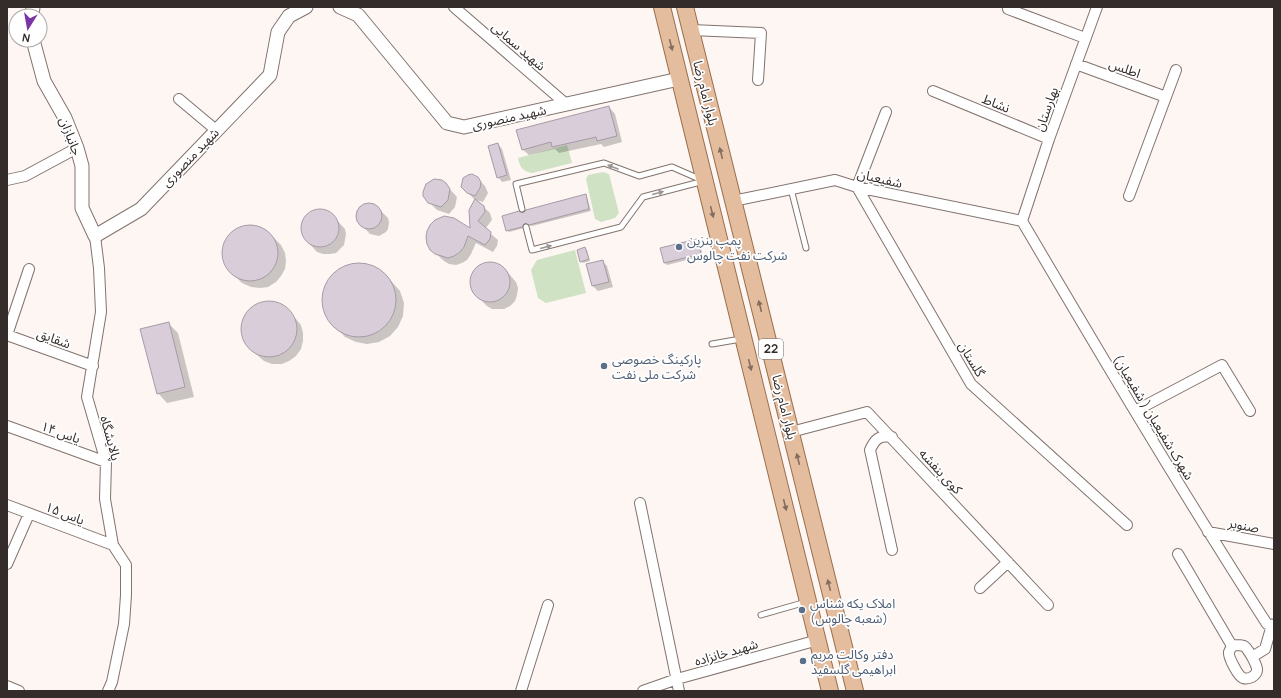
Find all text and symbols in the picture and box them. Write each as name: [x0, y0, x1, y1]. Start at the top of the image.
north arrow: [8, 8, 48, 48]
street label: شهید سمایی: [488, 18, 550, 74]
text: N: [21, 30, 31, 46]
one-way arrow: [668, 39, 674, 51]
street label: اطلس: [1107, 54, 1143, 82]
street label: بلوار امام رضا: [688, 59, 723, 128]
street label: بهارستان: [1030, 84, 1062, 134]
street label: نشاط: [979, 89, 1013, 117]
street label: شهید منصوری: [470, 100, 548, 134]
street label: جانبازان: [55, 114, 87, 158]
street label: شهید منصوری: [157, 124, 223, 190]
one-way arrow: [717, 146, 723, 159]
one-way arrow: [607, 163, 619, 169]
street label: شفیعیان: [856, 164, 904, 192]
one-way arrow: [653, 190, 665, 196]
one-way arrow: [709, 206, 715, 218]
place label: پمپ بنزین شرکت نفت چالوس: [687, 231, 787, 265]
marker: پمپ بنزین شرکت نفت چالوس: [674, 242, 684, 252]
one-way arrow: [540, 243, 553, 249]
one-way arrow: [756, 299, 762, 312]
street label: شقایق: [35, 324, 73, 352]
street label: گلستان: [955, 338, 990, 380]
road number: 22: [759, 339, 783, 359]
place label: پارکینگ خصوصی شرکت ملی نفت: [612, 350, 701, 383]
street label: شهرک شفیعیان ( شفیعیان): [1109, 351, 1199, 483]
one-way arrow: [748, 359, 754, 371]
marker: پارکینگ خصوصی شرکت ملی نفت: [599, 361, 609, 371]
street label: بلوار امام رضا: [767, 373, 802, 442]
street label: پالایشگاه: [95, 414, 126, 463]
street label: یاس ۱۴: [39, 417, 83, 447]
street label: کوی بنفشه: [915, 444, 967, 498]
one-way arrow: [795, 453, 801, 465]
street label: یاس ۱۵: [43, 497, 87, 529]
one-way arrow: [782, 499, 788, 511]
street label: صنوبر: [1226, 513, 1261, 537]
one-way arrow: [826, 579, 832, 591]
place label: املاک یکه شناس (شعبه چالوس): [810, 594, 895, 628]
marker: املاک یکه شناس (شعبه چالوس): [797, 605, 807, 615]
street label: شهید خانزاده: [692, 634, 760, 670]
place label: دفتر وکالت مریم ابراهیمی گلسفید: [811, 645, 896, 678]
marker: دفتر وکالت مریم ابراهیمی گلسفید: [798, 656, 808, 666]

